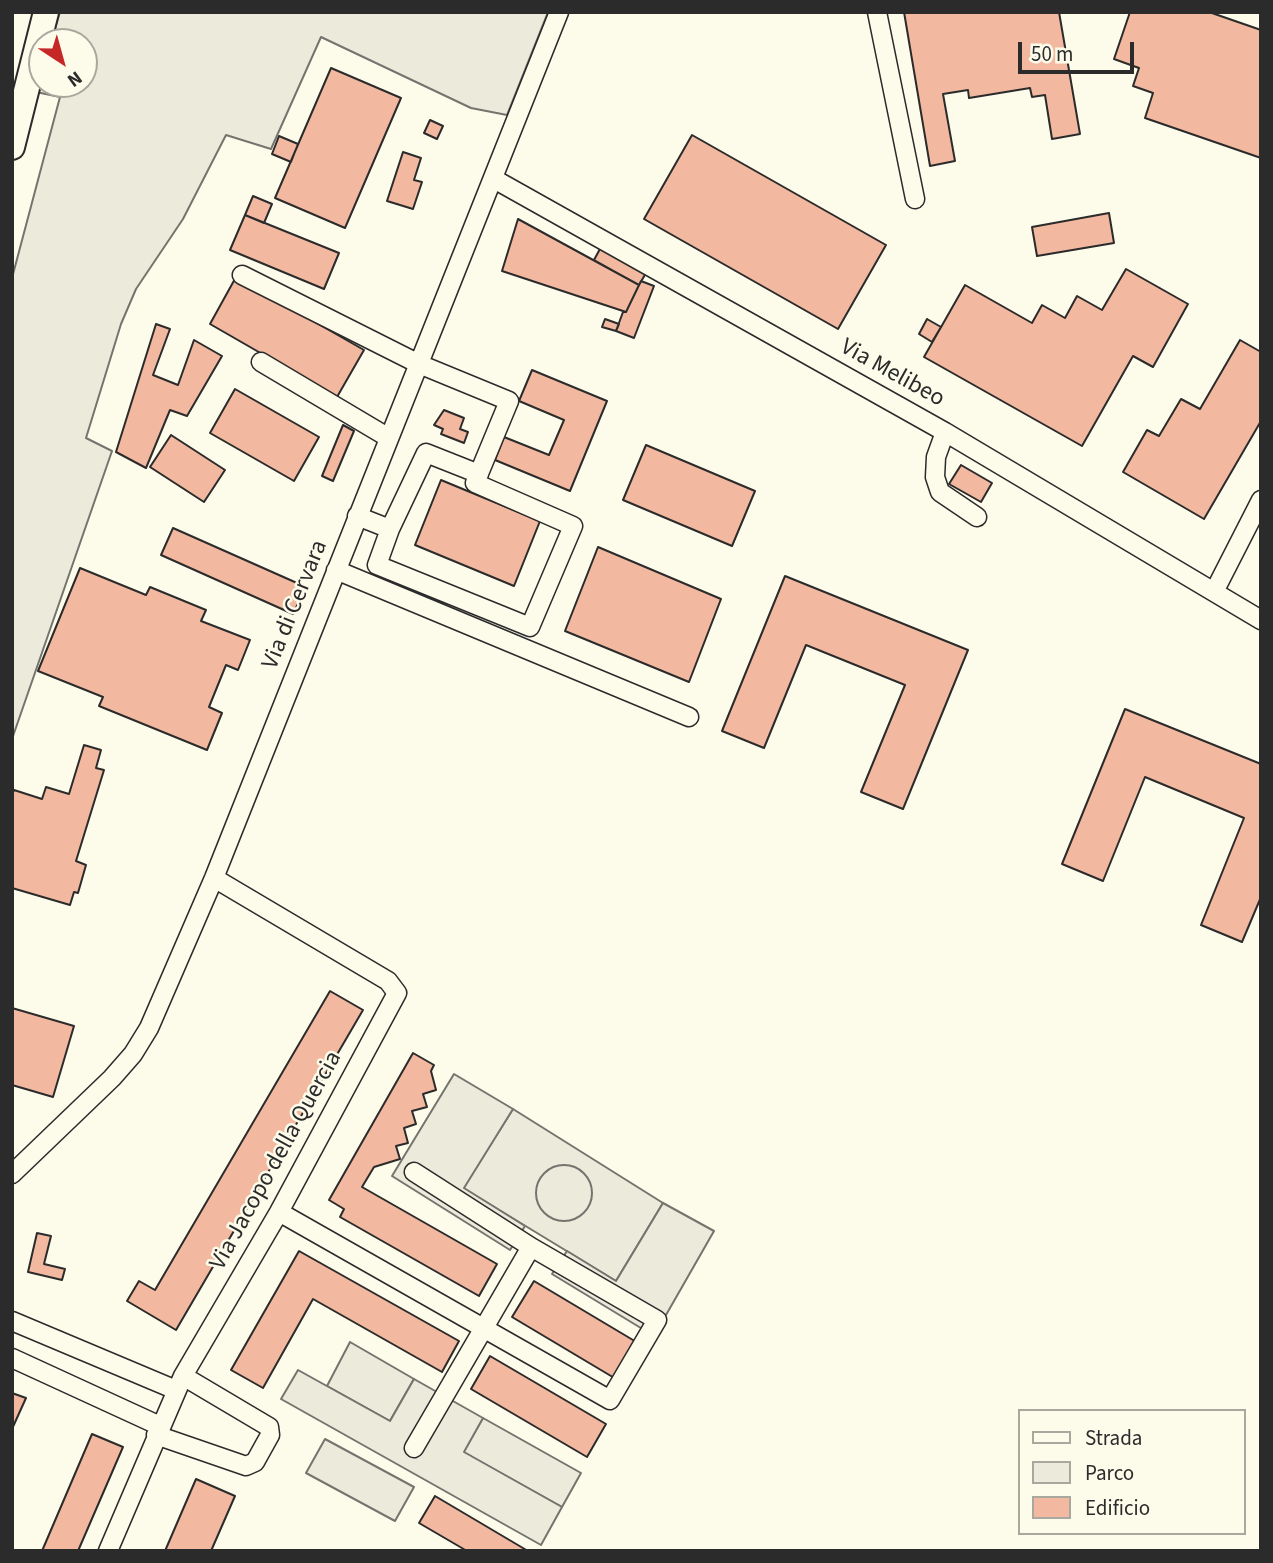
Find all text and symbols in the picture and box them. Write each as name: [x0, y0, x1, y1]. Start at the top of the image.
north arrow: [28, 28, 98, 98]
scale bar: [1021, 28, 1136, 72]
text: 50 m: [1031, 39, 1073, 69]
text: N: [61, 64, 88, 93]
street label: Via Melibeo: [835, 334, 949, 414]
street label: Via di Cervara: [257, 536, 335, 674]
street label: Via Jacopo della Quercia: [205, 1047, 349, 1275]
legend: [1018, 1409, 1245, 1535]
text: Strada: [1085, 1423, 1142, 1453]
text: Parco: [1085, 1458, 1134, 1488]
text: Edificio: [1085, 1493, 1150, 1523]

